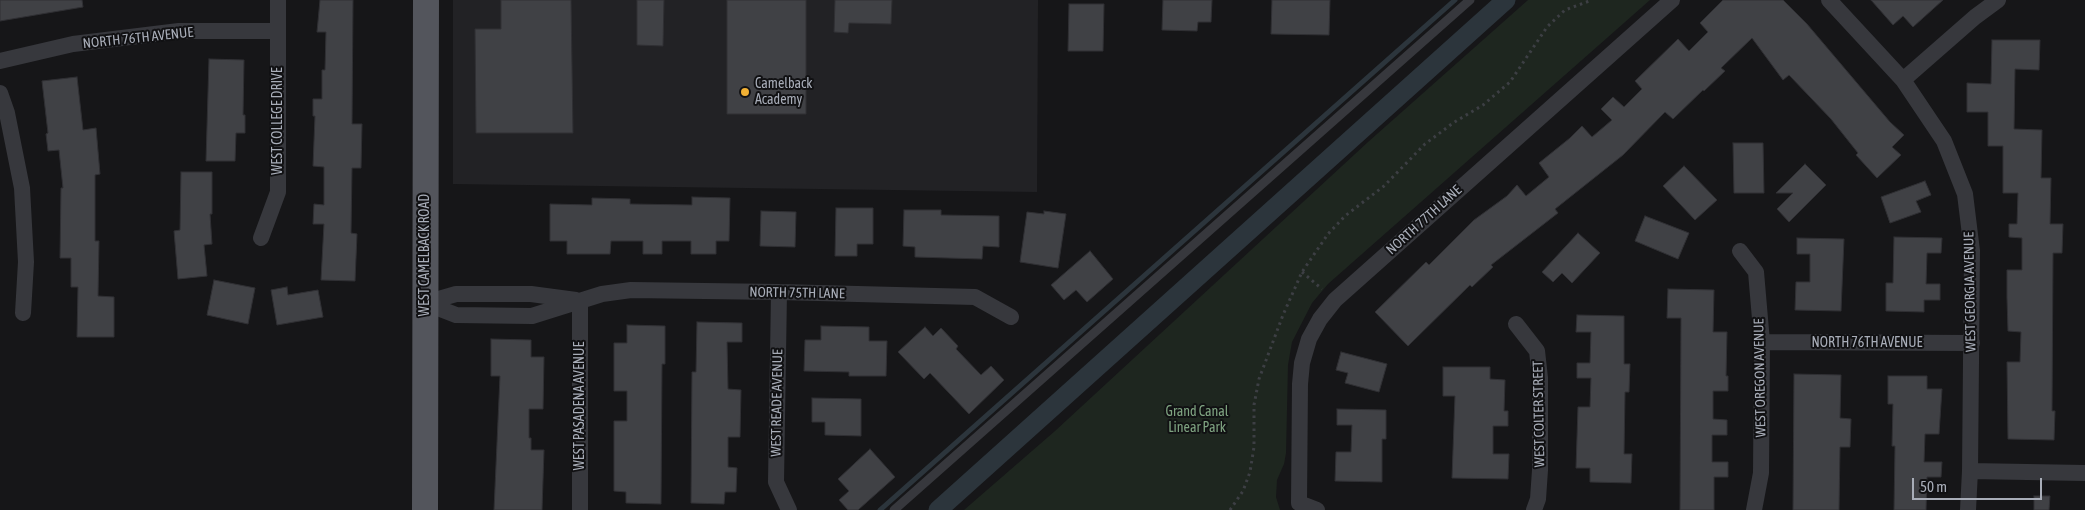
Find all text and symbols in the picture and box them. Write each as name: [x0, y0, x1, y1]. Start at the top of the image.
street label: NORTH 76TH AVENUE: [82, 24, 194, 52]
street label: WEST COLLEGE DRIVE: [270, 67, 286, 175]
place label: Camelback Academy: [755, 76, 812, 108]
marker: Camelback Academy: [739, 86, 751, 98]
street label: NORTH 77TH LANE: [1383, 182, 1465, 258]
street label: WEST CAMELBACK ROAD: [417, 194, 433, 316]
street label: WEST GEORGIA AVENUE: [1961, 232, 1979, 352]
street label: NORTH 75TH LANE: [749, 284, 845, 302]
street label: WEST OREGON AVENUE: [1751, 318, 1769, 438]
street label: NORTH 76TH AVENUE: [1812, 335, 1922, 351]
street label: WEST PASADENA AVENUE: [572, 342, 588, 470]
street label: WEST READE AVENUE: [768, 349, 786, 457]
street label: WEST COLTER STREET: [1530, 361, 1548, 467]
park label: Grand Canal Linear Park: [1166, 404, 1228, 437]
scale bar: [1915, 468, 2045, 500]
text: 50 m: [1920, 478, 1947, 495]

